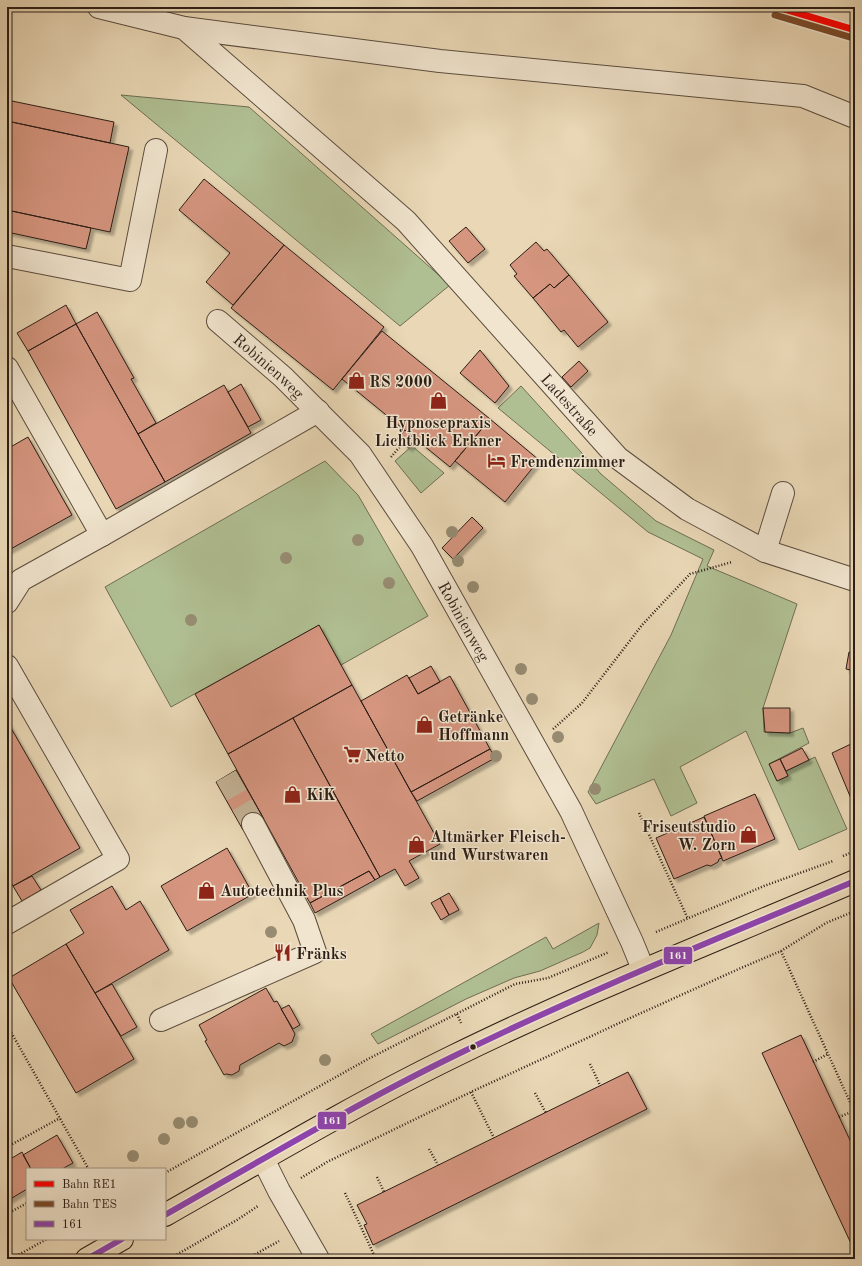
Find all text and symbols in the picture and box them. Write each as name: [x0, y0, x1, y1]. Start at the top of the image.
street label: Robinienweg: [229, 332, 306, 403]
shop icon: RS 2000: [346, 371, 366, 391]
street label: Ladestraße: [537, 371, 600, 440]
place label: RS 2000: [369, 375, 432, 391]
shop icon: Hypnosepraxis Lichtblick Erkner: [428, 391, 448, 411]
place label: Hypnosepraxis Lichtblick Erkner: [374, 416, 502, 450]
hotel icon: Fremdenzimmer: [487, 451, 507, 471]
place label: Fremdenzimmer: [510, 455, 625, 471]
street label: Robinienweg: [434, 580, 491, 665]
place label: Getränke Hoffmann: [438, 710, 509, 744]
shop icon: Getränke Hoffmann: [415, 715, 435, 735]
supermarket icon: Netto: [342, 745, 362, 765]
place label: Netto: [365, 749, 405, 765]
shop icon: KiK: [283, 784, 303, 804]
place label: KiK: [306, 788, 335, 804]
place label: Friseutstudio W. Zorn: [642, 820, 736, 854]
shop icon: Friseutstudio W. Zorn: [739, 825, 759, 845]
place label: Altmärker Fleisch- und Wurstwaren: [430, 830, 566, 864]
shop icon: Altmärker Fleisch- und Wurstwaren: [407, 835, 427, 855]
shop icon: Autotechnik Plus: [197, 880, 217, 900]
place label: Autotechnik Plus: [220, 884, 344, 900]
restaurant icon: Fränks: [273, 943, 293, 963]
line badge: 161: [663, 946, 693, 965]
place label: Fränks: [296, 947, 347, 963]
text: 161: [668, 951, 688, 962]
unlabelled marker: [468, 1042, 478, 1052]
line badge: 161: [317, 1111, 347, 1130]
text: 161: [322, 1116, 342, 1127]
legend: [26, 1168, 166, 1240]
text: Bahn RE1: [62, 1179, 116, 1191]
text: Bahn TES: [62, 1199, 117, 1211]
text: 161: [62, 1219, 83, 1231]

